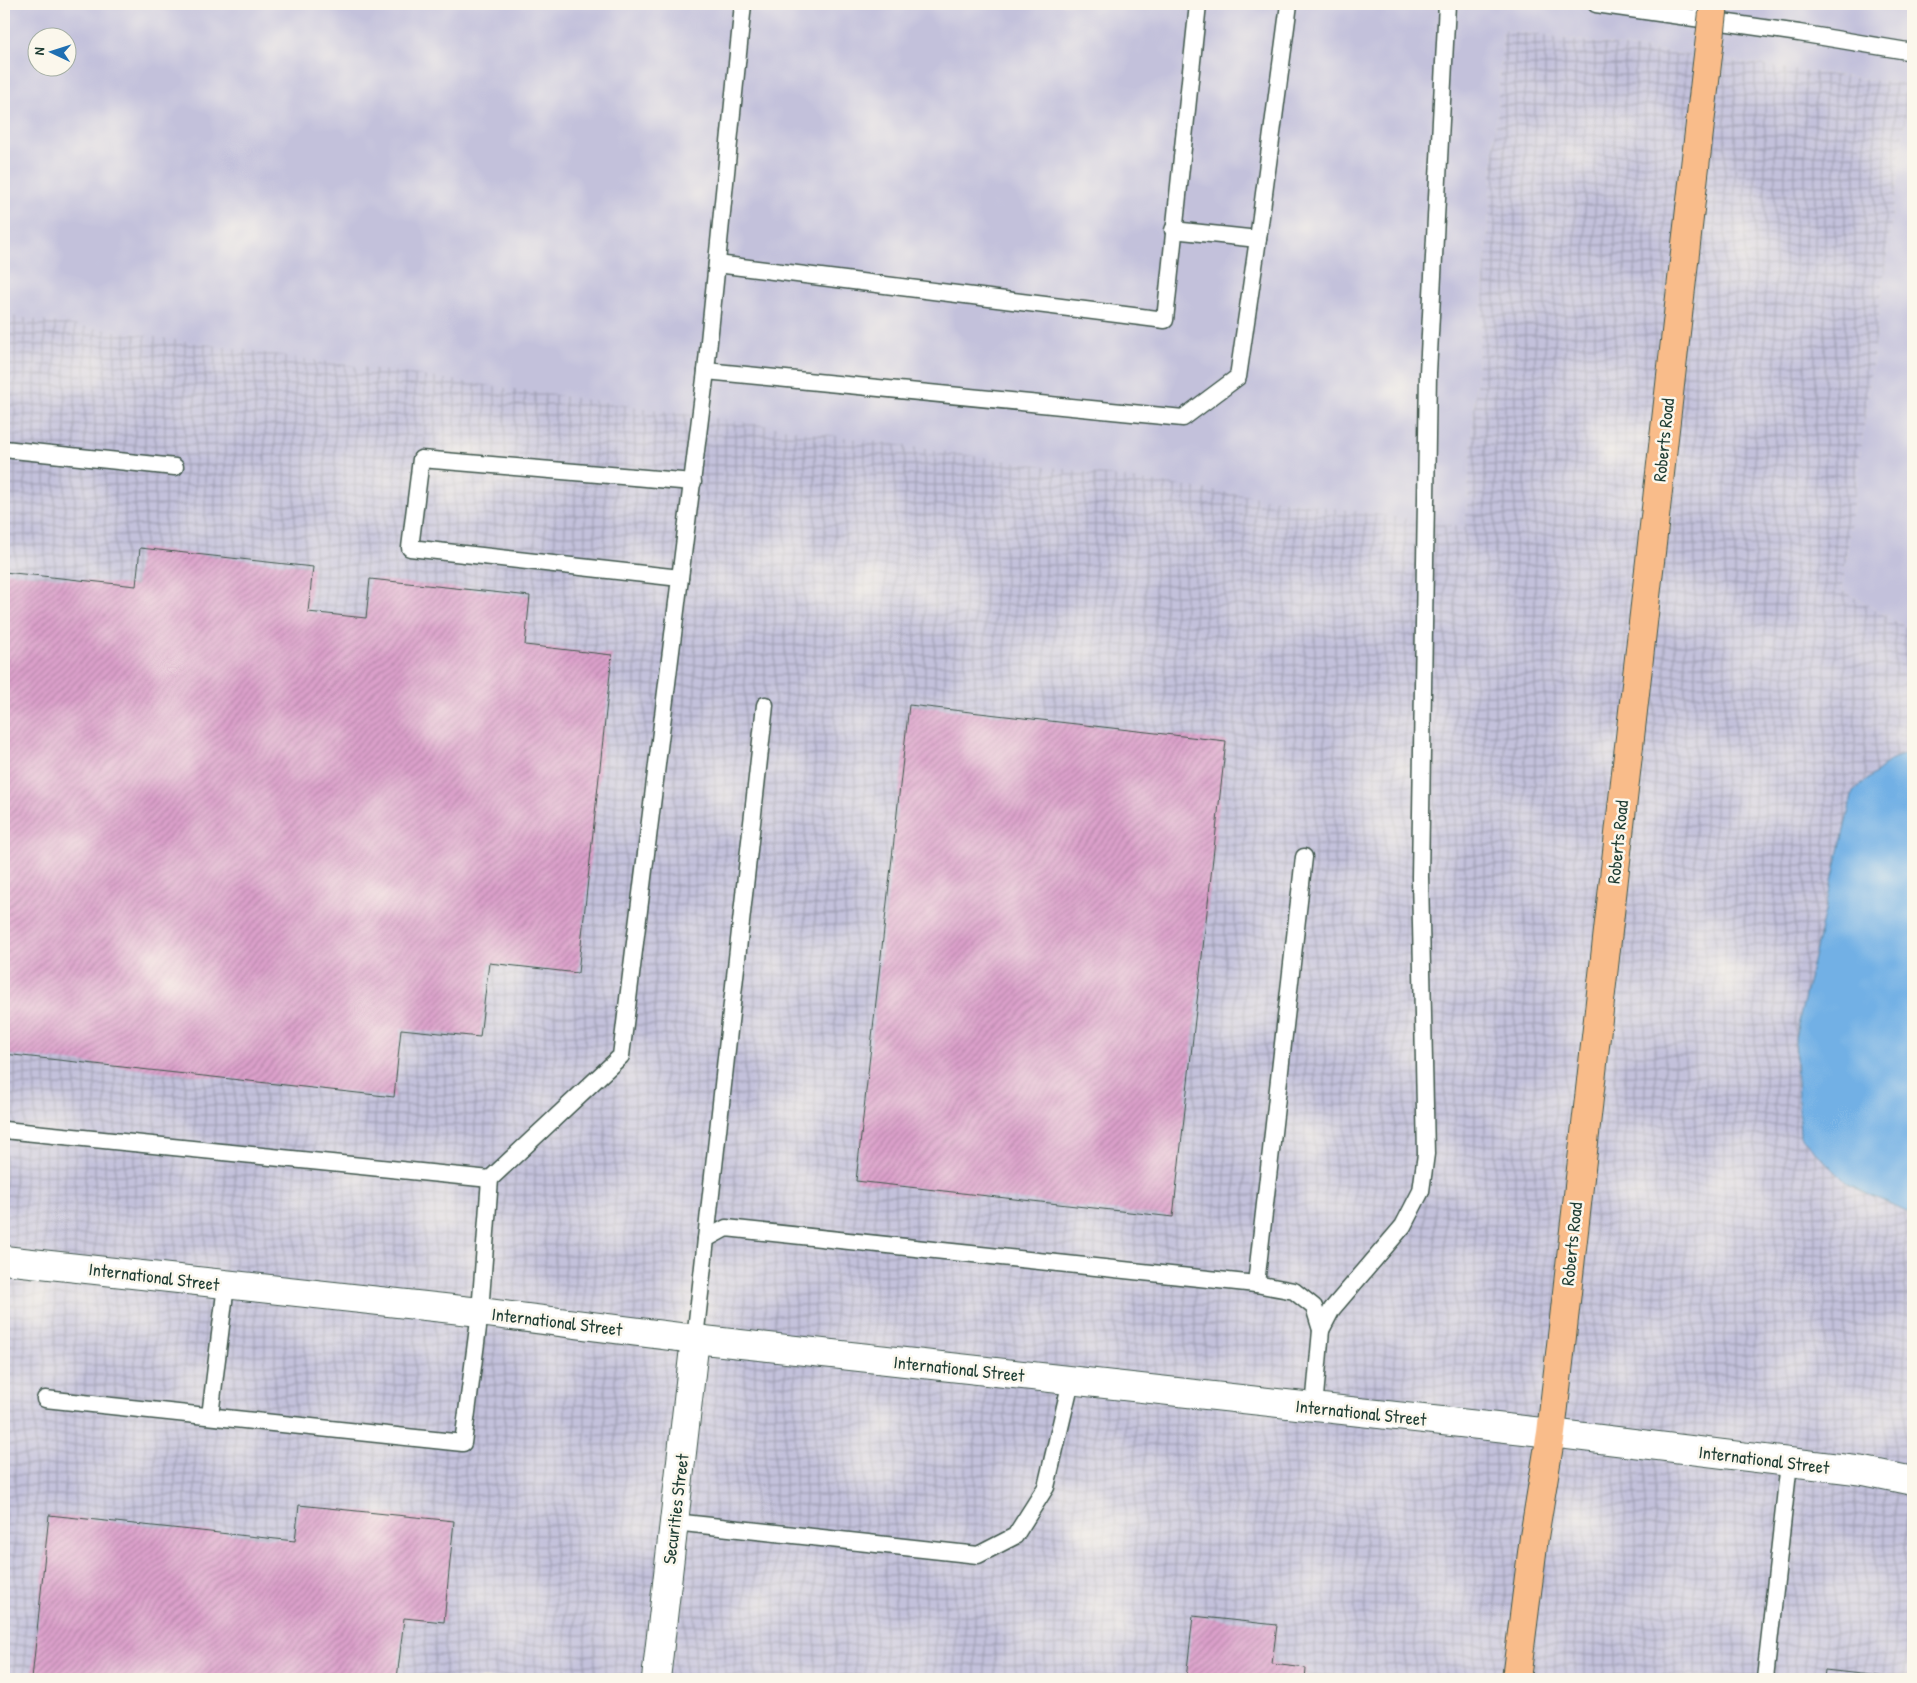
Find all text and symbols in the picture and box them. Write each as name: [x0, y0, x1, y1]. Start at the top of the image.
north arrow: [28, 28, 78, 78]
text: N: [29, 46, 48, 55]
street label: Roberts Road: [1647, 397, 1680, 483]
street label: Roberts Road: [1601, 799, 1634, 885]
street label: Roberts Road: [1555, 1201, 1588, 1287]
street label: International Street: [87, 1256, 222, 1297]
street label: International Street: [490, 1301, 625, 1342]
street label: International Street: [892, 1349, 1026, 1388]
street label: International Street: [1294, 1393, 1428, 1432]
street label: International Street: [1697, 1439, 1832, 1480]
street label: Securities Street: [656, 1452, 695, 1566]

